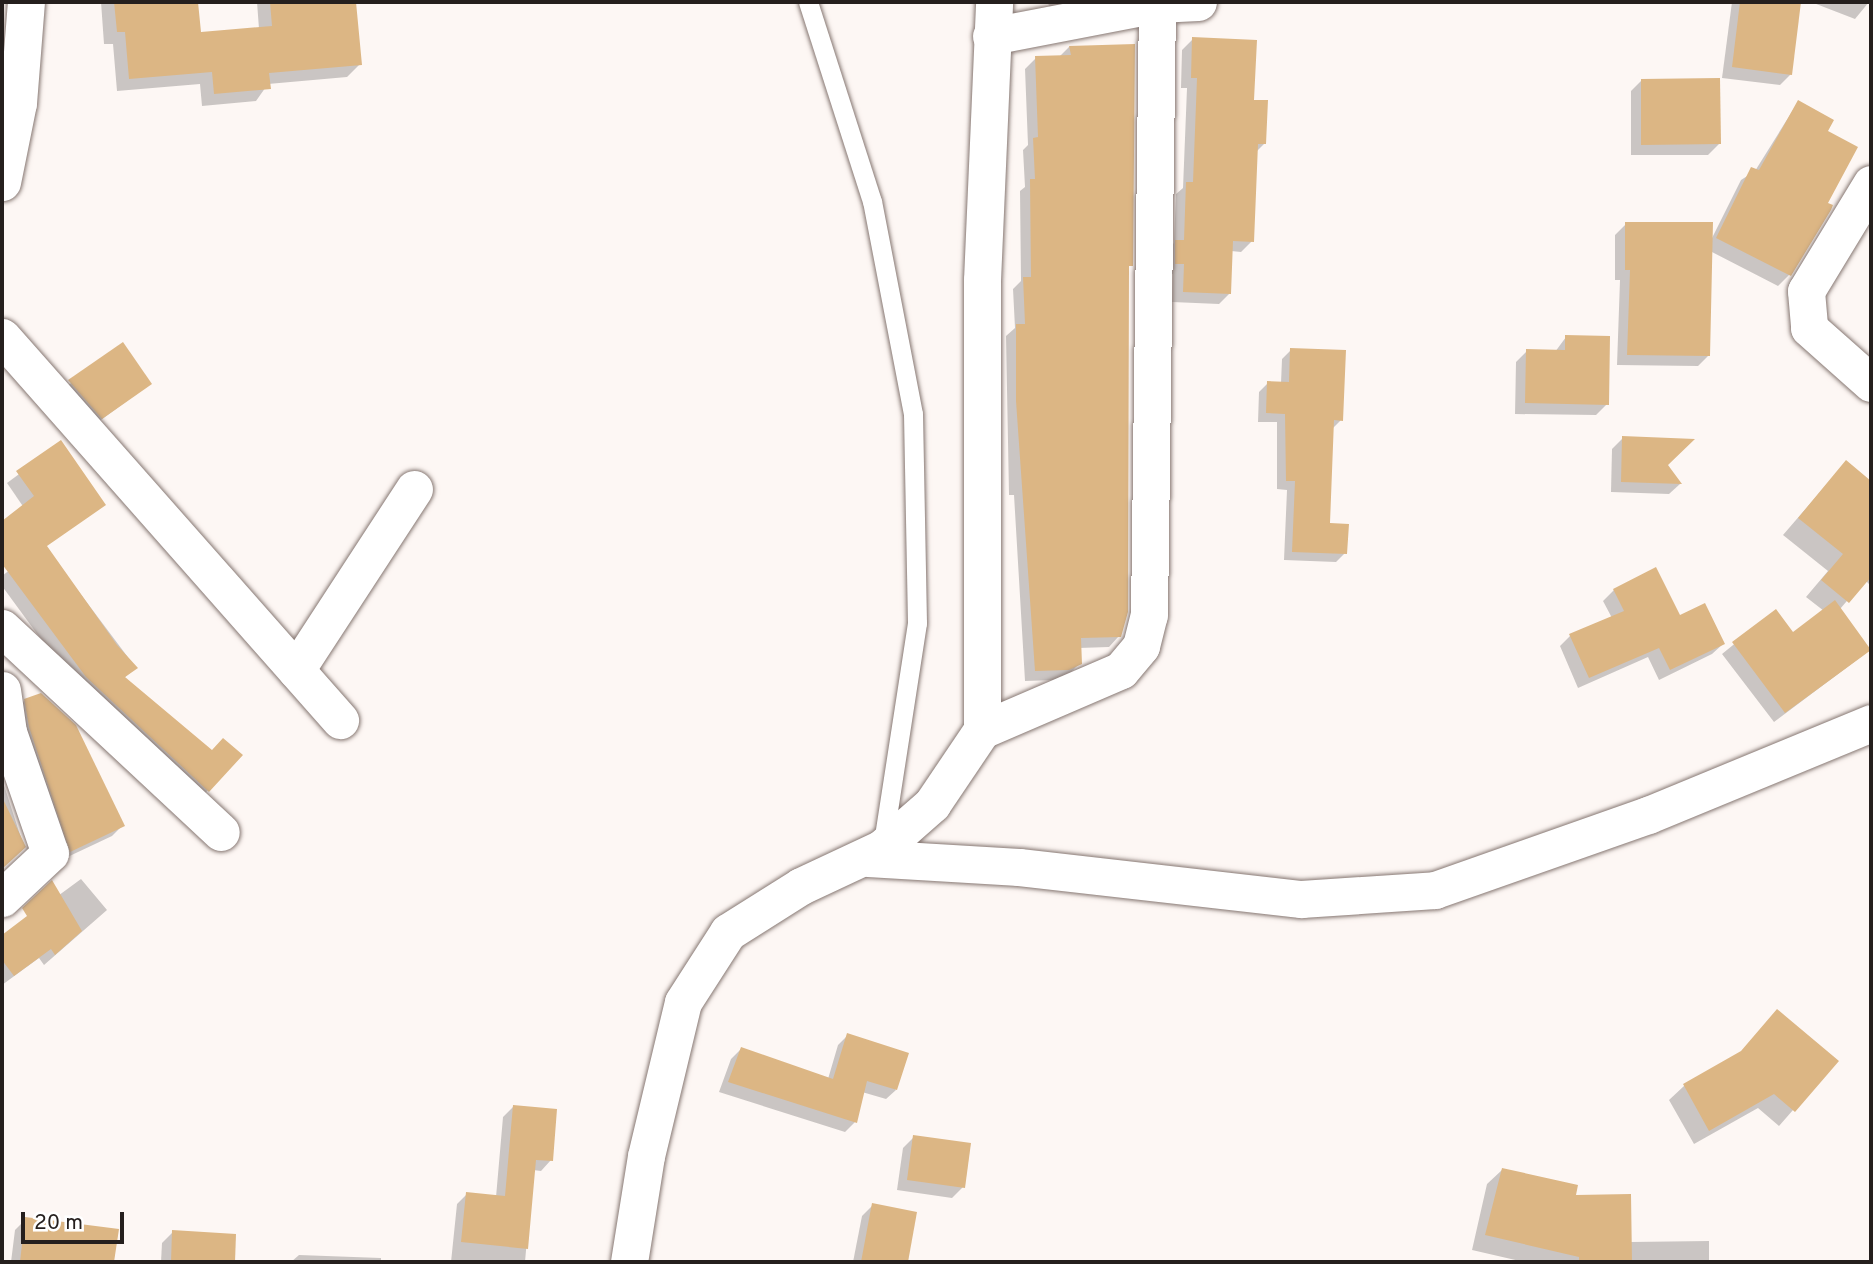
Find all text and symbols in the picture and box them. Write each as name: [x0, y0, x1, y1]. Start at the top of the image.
scale bar: [24, 1198, 128, 1242]
text: 20 m: [34, 1210, 83, 1237]

